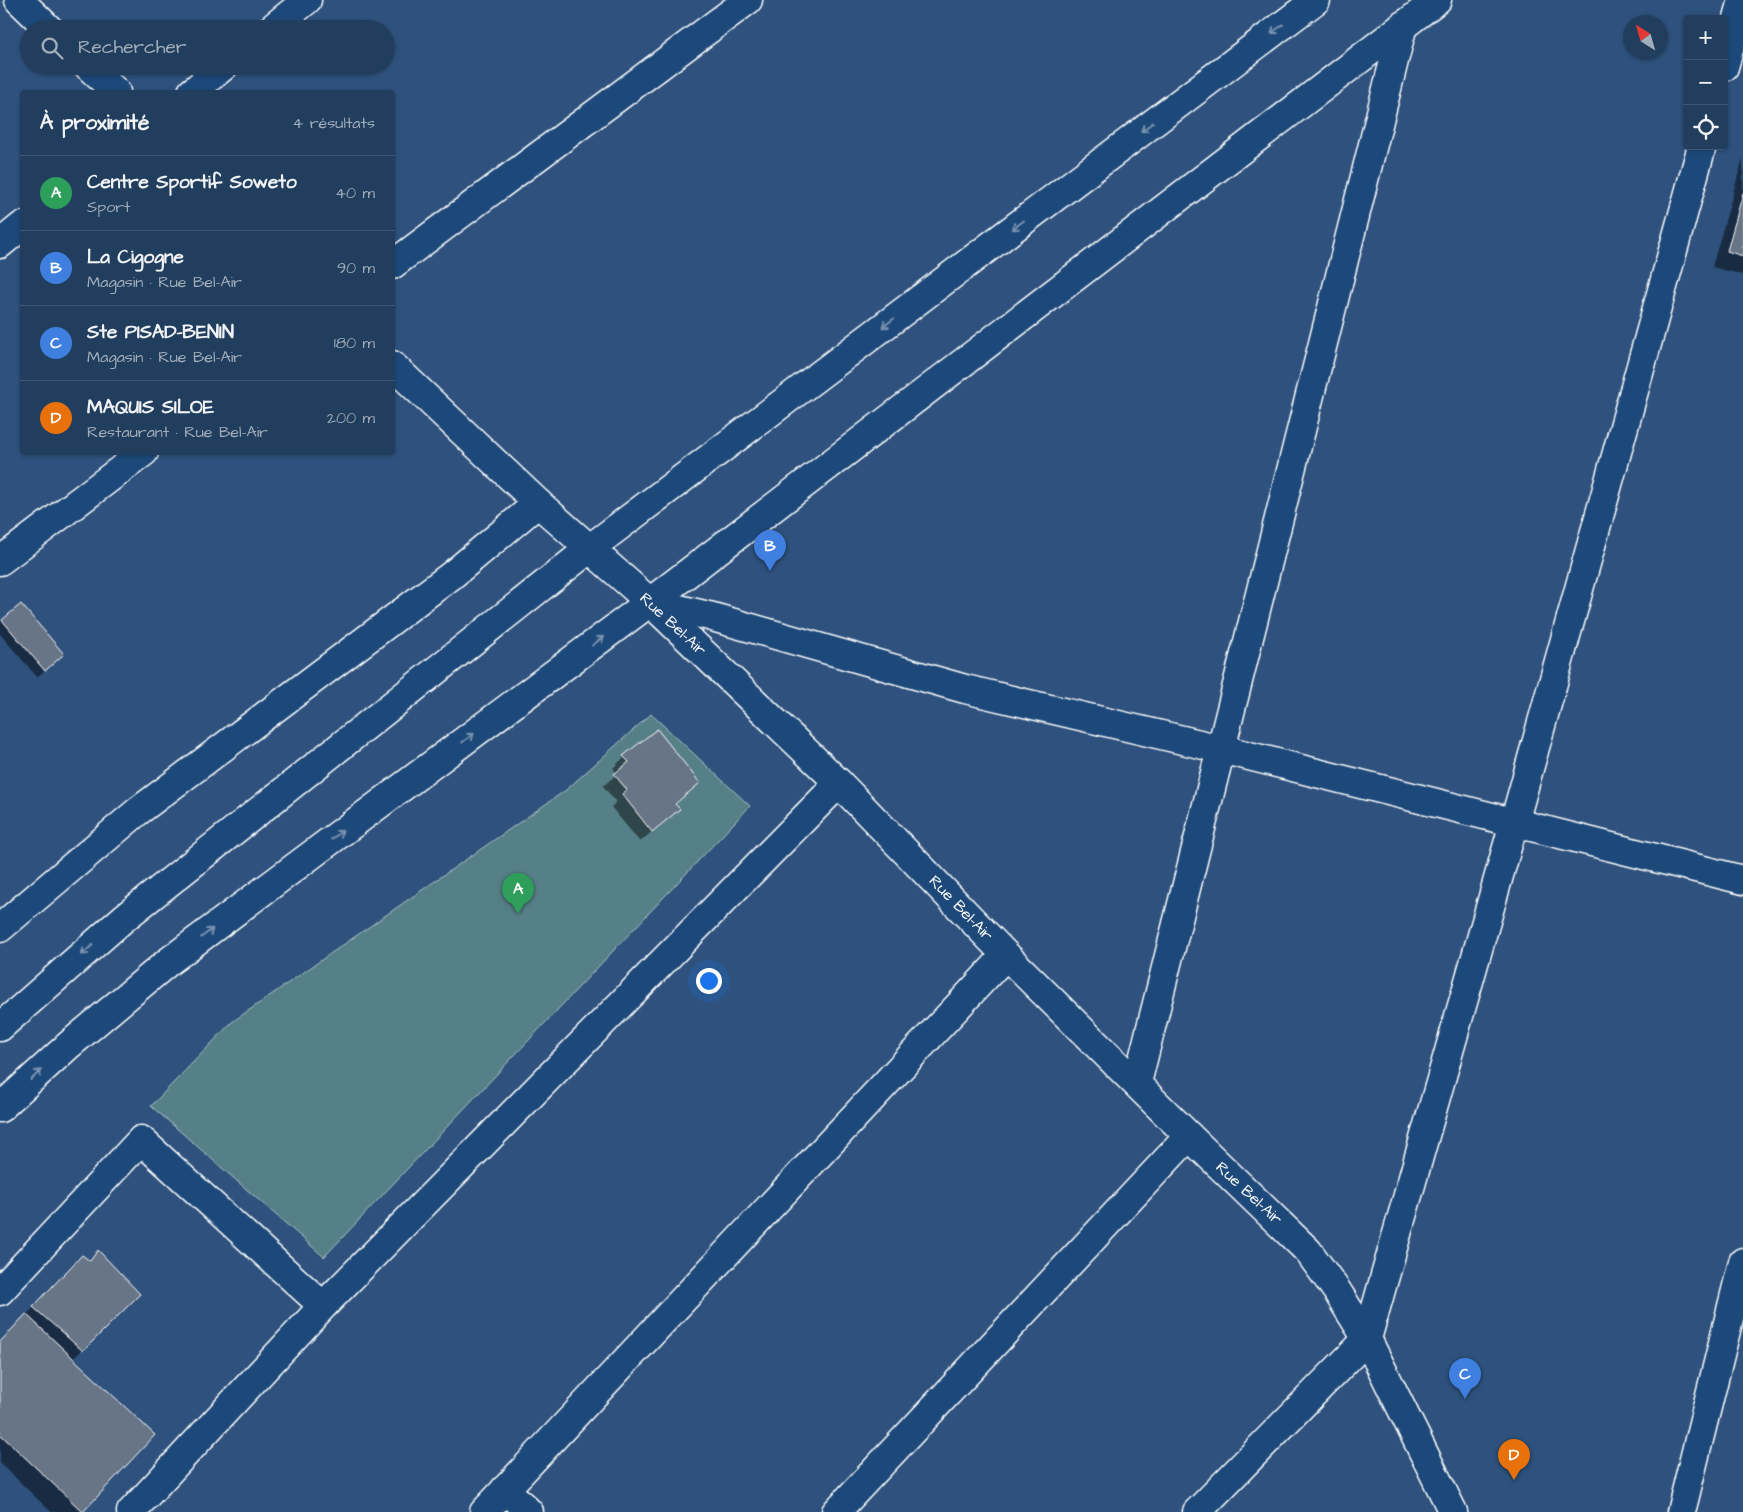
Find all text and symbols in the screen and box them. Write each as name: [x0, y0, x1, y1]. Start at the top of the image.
north arrow: [1623, 15, 1668, 60]
map controls: [1683, 15, 1728, 150]
button: +: [1683, 15, 1728, 60]
search box: [20, 20, 395, 75]
one-way arrow: [1271, 24, 1284, 35]
icon: search: [38, 34, 66, 62]
text: Rechercher: [78, 34, 186, 61]
button: −: [1683, 60, 1728, 105]
button: locate: [1683, 105, 1728, 150]
text: À proximité: [40, 108, 149, 137]
text: 4 résultats: [292, 112, 375, 134]
one-way arrow: [1141, 122, 1154, 133]
text: Centre Sportif Soweto: [87, 169, 297, 196]
text: A: [51, 182, 61, 204]
text: 40 m: [335, 182, 375, 204]
text: Sport: [87, 196, 130, 218]
one-way arrow: [1012, 220, 1025, 231]
text: La Cigogne: [87, 244, 184, 271]
text: B: [50, 257, 62, 279]
text: 90 m: [337, 257, 375, 279]
text: Magasin · Rue Bel-Air: [87, 271, 242, 293]
one-way arrow: [881, 318, 895, 328]
text: Ste PISAD-BENIN: [87, 319, 234, 346]
text: C: [50, 332, 62, 354]
text: 180 m: [334, 332, 375, 354]
text: Magasin · Rue Bel-Air: [87, 346, 242, 368]
text: MAQUIS SILOE: [87, 394, 214, 421]
text: D: [51, 407, 61, 429]
text: 200 m: [327, 407, 375, 429]
text: Restaurant · Rue Bel-Air: [87, 421, 268, 443]
pin: B: [754, 530, 786, 571]
street label: Rue Bel-Air: [635, 587, 711, 661]
one-way arrow: [591, 636, 605, 646]
one-way arrow: [461, 733, 475, 743]
one-way arrow: [330, 830, 344, 841]
street label: Rue Bel-Air: [924, 870, 998, 946]
pin: A: [502, 873, 534, 914]
one-way arrow: [200, 927, 213, 938]
one-way arrow: [81, 944, 94, 956]
your location: [696, 968, 722, 994]
one-way arrow: [29, 1069, 42, 1081]
street label: Rue Bel-Air: [1211, 1156, 1287, 1230]
pin: C: [1449, 1358, 1481, 1399]
pin: D: [1498, 1439, 1530, 1480]

